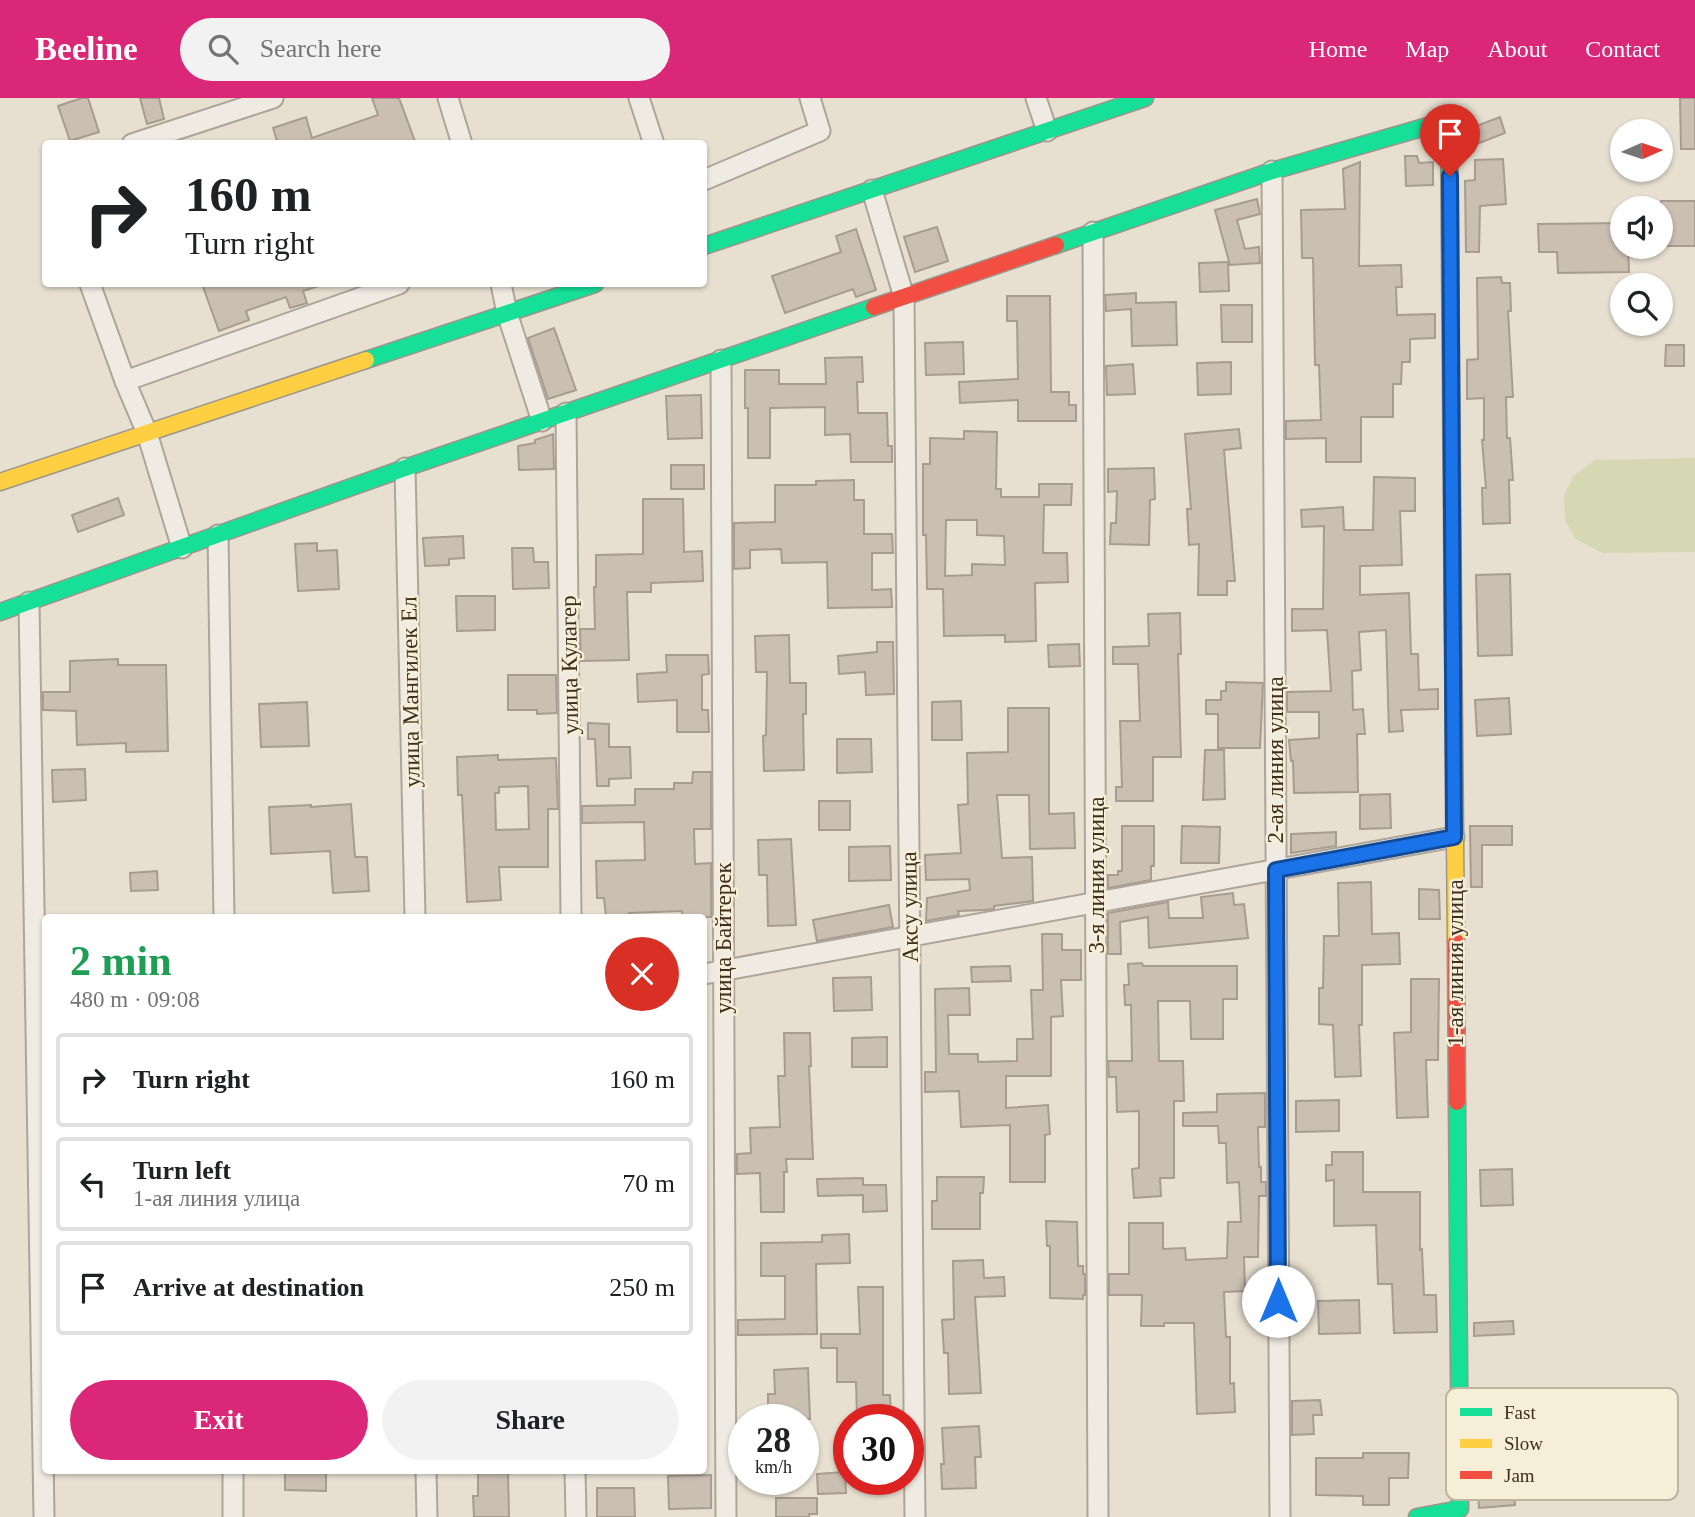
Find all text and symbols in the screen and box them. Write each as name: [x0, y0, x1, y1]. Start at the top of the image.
search box: [180, 18, 670, 81]
icon: search: [204, 30, 242, 68]
text: Beeline: [35, 31, 138, 67]
text: Search here: [260, 34, 382, 63]
text: Home: [1309, 36, 1367, 62]
text: Map: [1405, 36, 1449, 62]
text: About: [1487, 36, 1547, 62]
text: Contact: [1585, 36, 1660, 62]
pin: [1420, 104, 1480, 176]
icon: arrive: [1431, 115, 1469, 153]
north arrow: [1610, 119, 1673, 182]
map controls: [1610, 119, 1673, 336]
text: 160 m: [185, 167, 312, 222]
icon: right: [70, 168, 161, 259]
button: sound: [1610, 196, 1673, 259]
text: Turn right: [185, 225, 315, 261]
button: search: [1610, 273, 1673, 336]
street label: улица Кулагер: [556, 595, 583, 735]
street label: улица Мангилек Ел: [396, 596, 425, 788]
street label: 2-ая линия улица: [1263, 676, 1288, 844]
street label: 3-я линия улица: [1084, 796, 1109, 954]
street label: Аксу улица: [896, 851, 923, 963]
street label: улица Байтерек: [711, 861, 736, 1014]
street label: 1-ая линия улица: [1443, 879, 1468, 1047]
button: close: [605, 937, 679, 1011]
text: 2 min: [70, 938, 172, 984]
text: 480 m · 09:08: [70, 987, 200, 1012]
icon: right: [74, 1061, 112, 1099]
text: Turn right: [133, 1065, 250, 1094]
text: 160 m: [609, 1065, 675, 1094]
text: Turn left: [133, 1156, 231, 1185]
icon: left: [74, 1165, 112, 1203]
text: 70 m: [622, 1169, 675, 1198]
text: 1-ая линия улица: [133, 1186, 300, 1211]
position arrow: [1241, 1264, 1315, 1338]
icon: arrive: [74, 1269, 112, 1307]
text: Arrive at destination: [133, 1273, 364, 1302]
text: 250 m: [609, 1273, 675, 1302]
button: Exit: [70, 1380, 368, 1460]
button: Share: [382, 1380, 679, 1460]
legend: [1446, 1388, 1678, 1500]
text: Fast: [1504, 1402, 1536, 1423]
speed limit sign: 30: [833, 1404, 924, 1495]
text: 28: [756, 1421, 791, 1460]
text: Slow: [1504, 1433, 1543, 1454]
text: km/h: [755, 1457, 792, 1477]
text: Jam: [1504, 1465, 1535, 1486]

